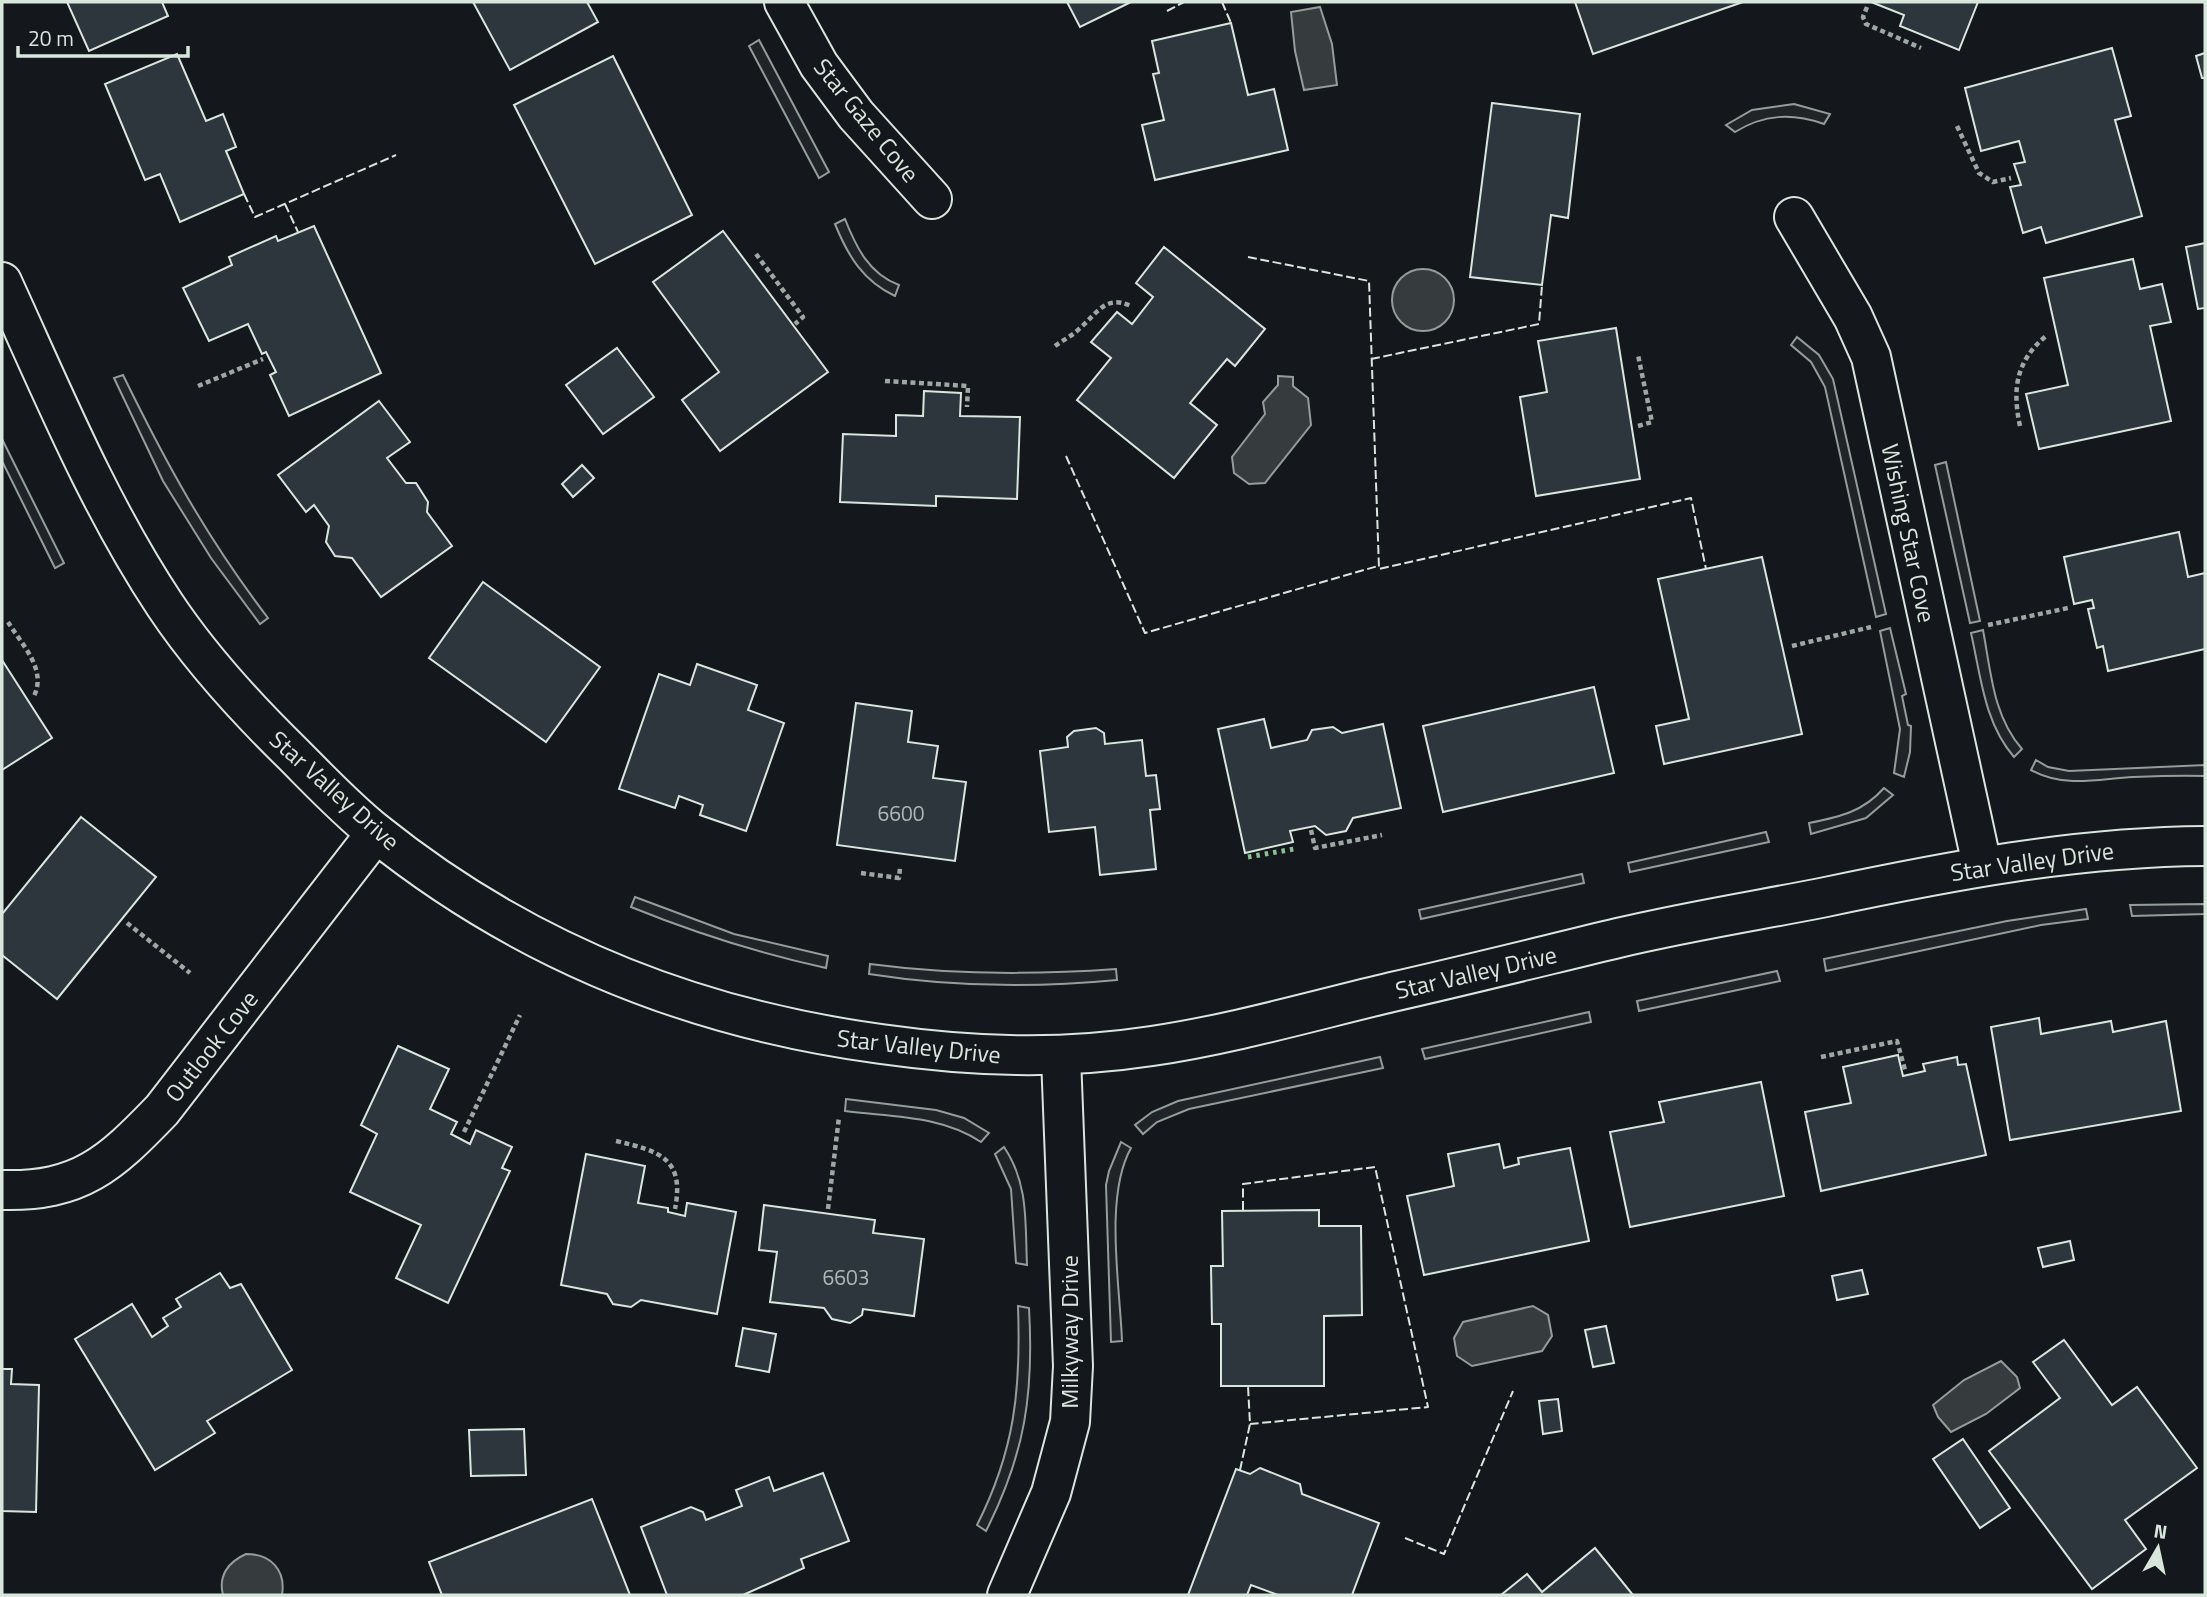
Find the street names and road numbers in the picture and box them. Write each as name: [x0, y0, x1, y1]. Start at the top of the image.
street label: Star Gaze Cove: [806, 50, 928, 190]
street label: Wishing Star Cove: [1872, 440, 1946, 626]
street label: Star Valley Drive: [262, 722, 408, 858]
street label: Star Valley Drive: [1948, 832, 2116, 890]
street label: Star Valley Drive: [1392, 936, 1560, 1008]
street label: Outlook Cove: [156, 982, 266, 1110]
street label: Star Valley Drive: [835, 1019, 1003, 1073]
street label: Milkyway Drive: [1051, 1255, 1087, 1409]

